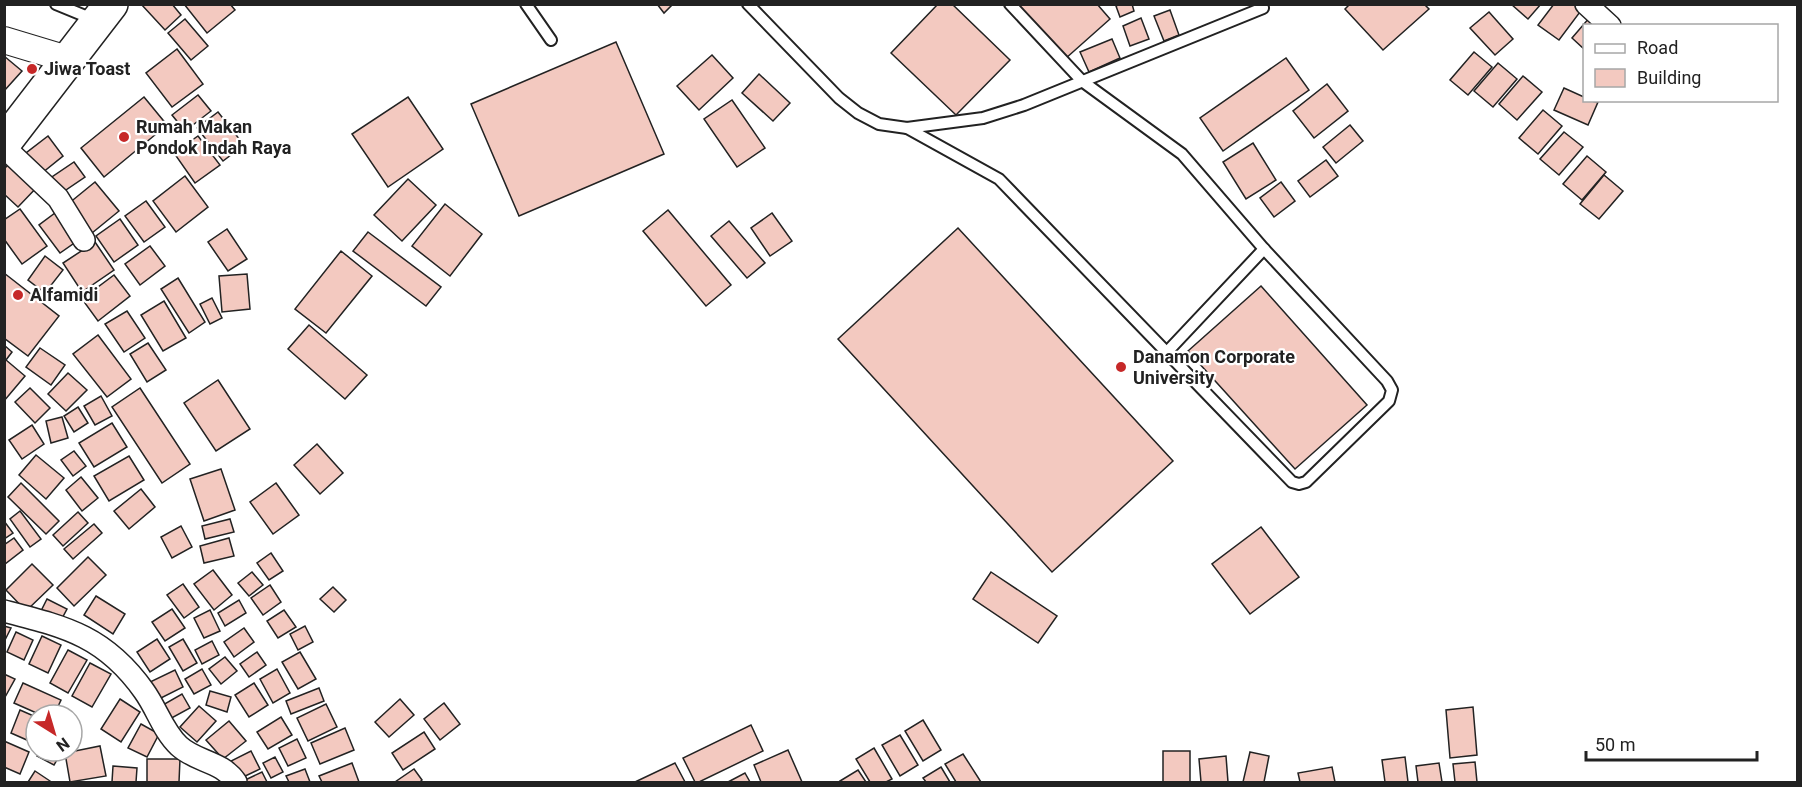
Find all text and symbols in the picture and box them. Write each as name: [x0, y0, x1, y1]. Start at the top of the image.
legend: [1583, 24, 1778, 102]
text: Road: [1637, 37, 1678, 58]
place label: Jiwa Toast: [44, 58, 130, 79]
marker: Jiwa Toast: [25, 62, 39, 76]
text: Building: [1637, 67, 1701, 88]
place label: Rumah Makan Pondok Indah Raya: [136, 116, 292, 158]
marker: Rumah Makan Pondok Indah Raya: [117, 130, 131, 144]
place label: Alfamidi: [30, 284, 98, 305]
marker: Alfamidi: [11, 288, 25, 302]
place label: Danamon Corporate University: [1133, 346, 1295, 388]
marker: Danamon Corporate University: [1114, 360, 1128, 374]
north arrow: [24, 703, 84, 763]
scale bar: [1586, 724, 1757, 762]
text: N: [52, 734, 73, 756]
text: 50 m: [1595, 734, 1635, 755]

